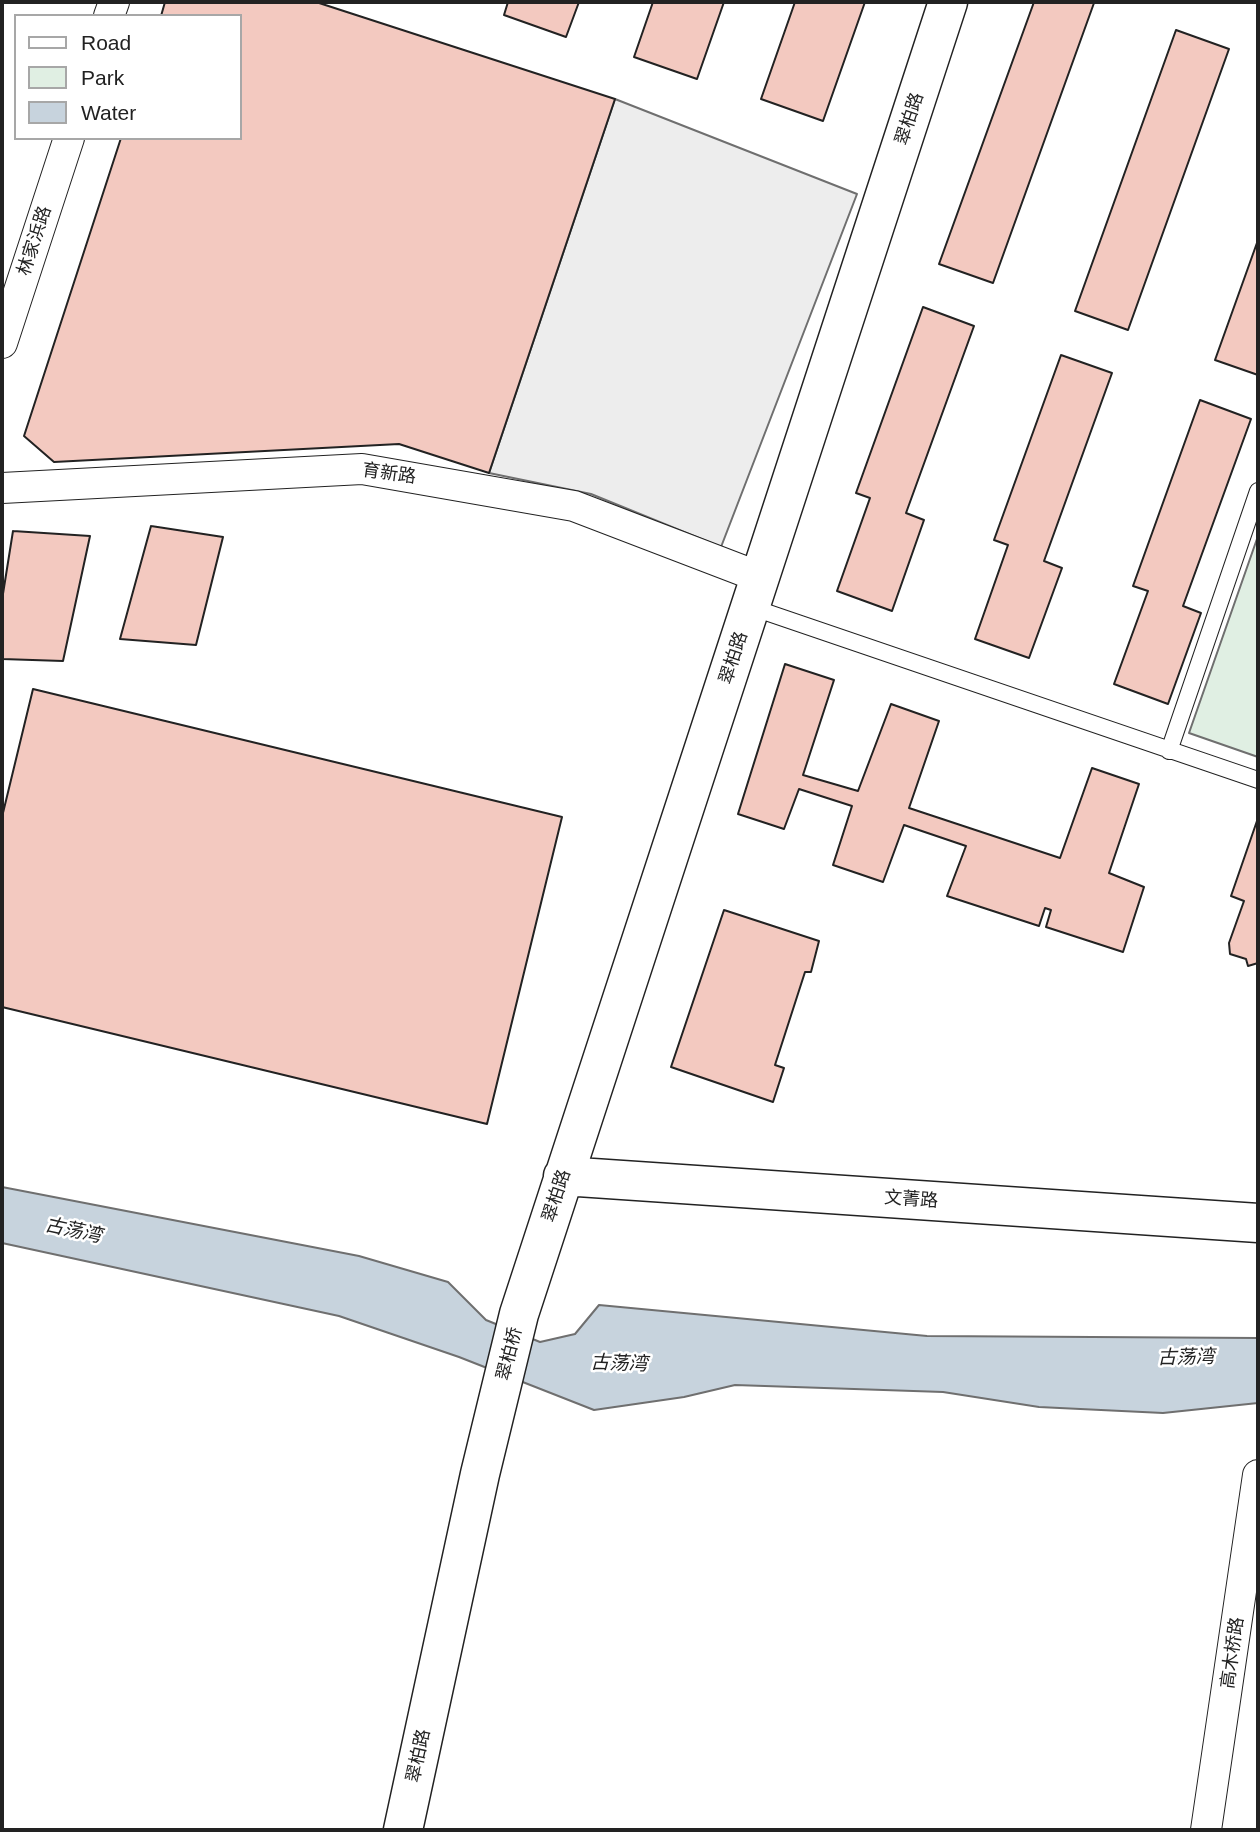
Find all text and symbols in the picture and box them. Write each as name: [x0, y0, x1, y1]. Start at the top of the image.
legend: [14, 14, 242, 140]
text: Road: [81, 31, 131, 54]
text: Park: [81, 66, 124, 89]
street label: 翠柏路: [891, 90, 929, 148]
text: Water: [81, 101, 136, 124]
street label: 林家浜路: [14, 203, 56, 279]
street label: 育新路: [361, 460, 417, 488]
street label: 翠柏路: [715, 629, 753, 687]
street label: 翠柏路: [538, 1167, 576, 1225]
street label: 文菁路: [883, 1187, 939, 1213]
water label: 古荡湾: [43, 1214, 103, 1248]
street label: 翠柏桥: [493, 1325, 527, 1383]
water label: 古荡湾: [1157, 1346, 1215, 1370]
water label: 古荡湾: [590, 1352, 648, 1376]
street label: 高木桥路: [1217, 1616, 1249, 1690]
street label: 翠柏路: [403, 1727, 435, 1785]

